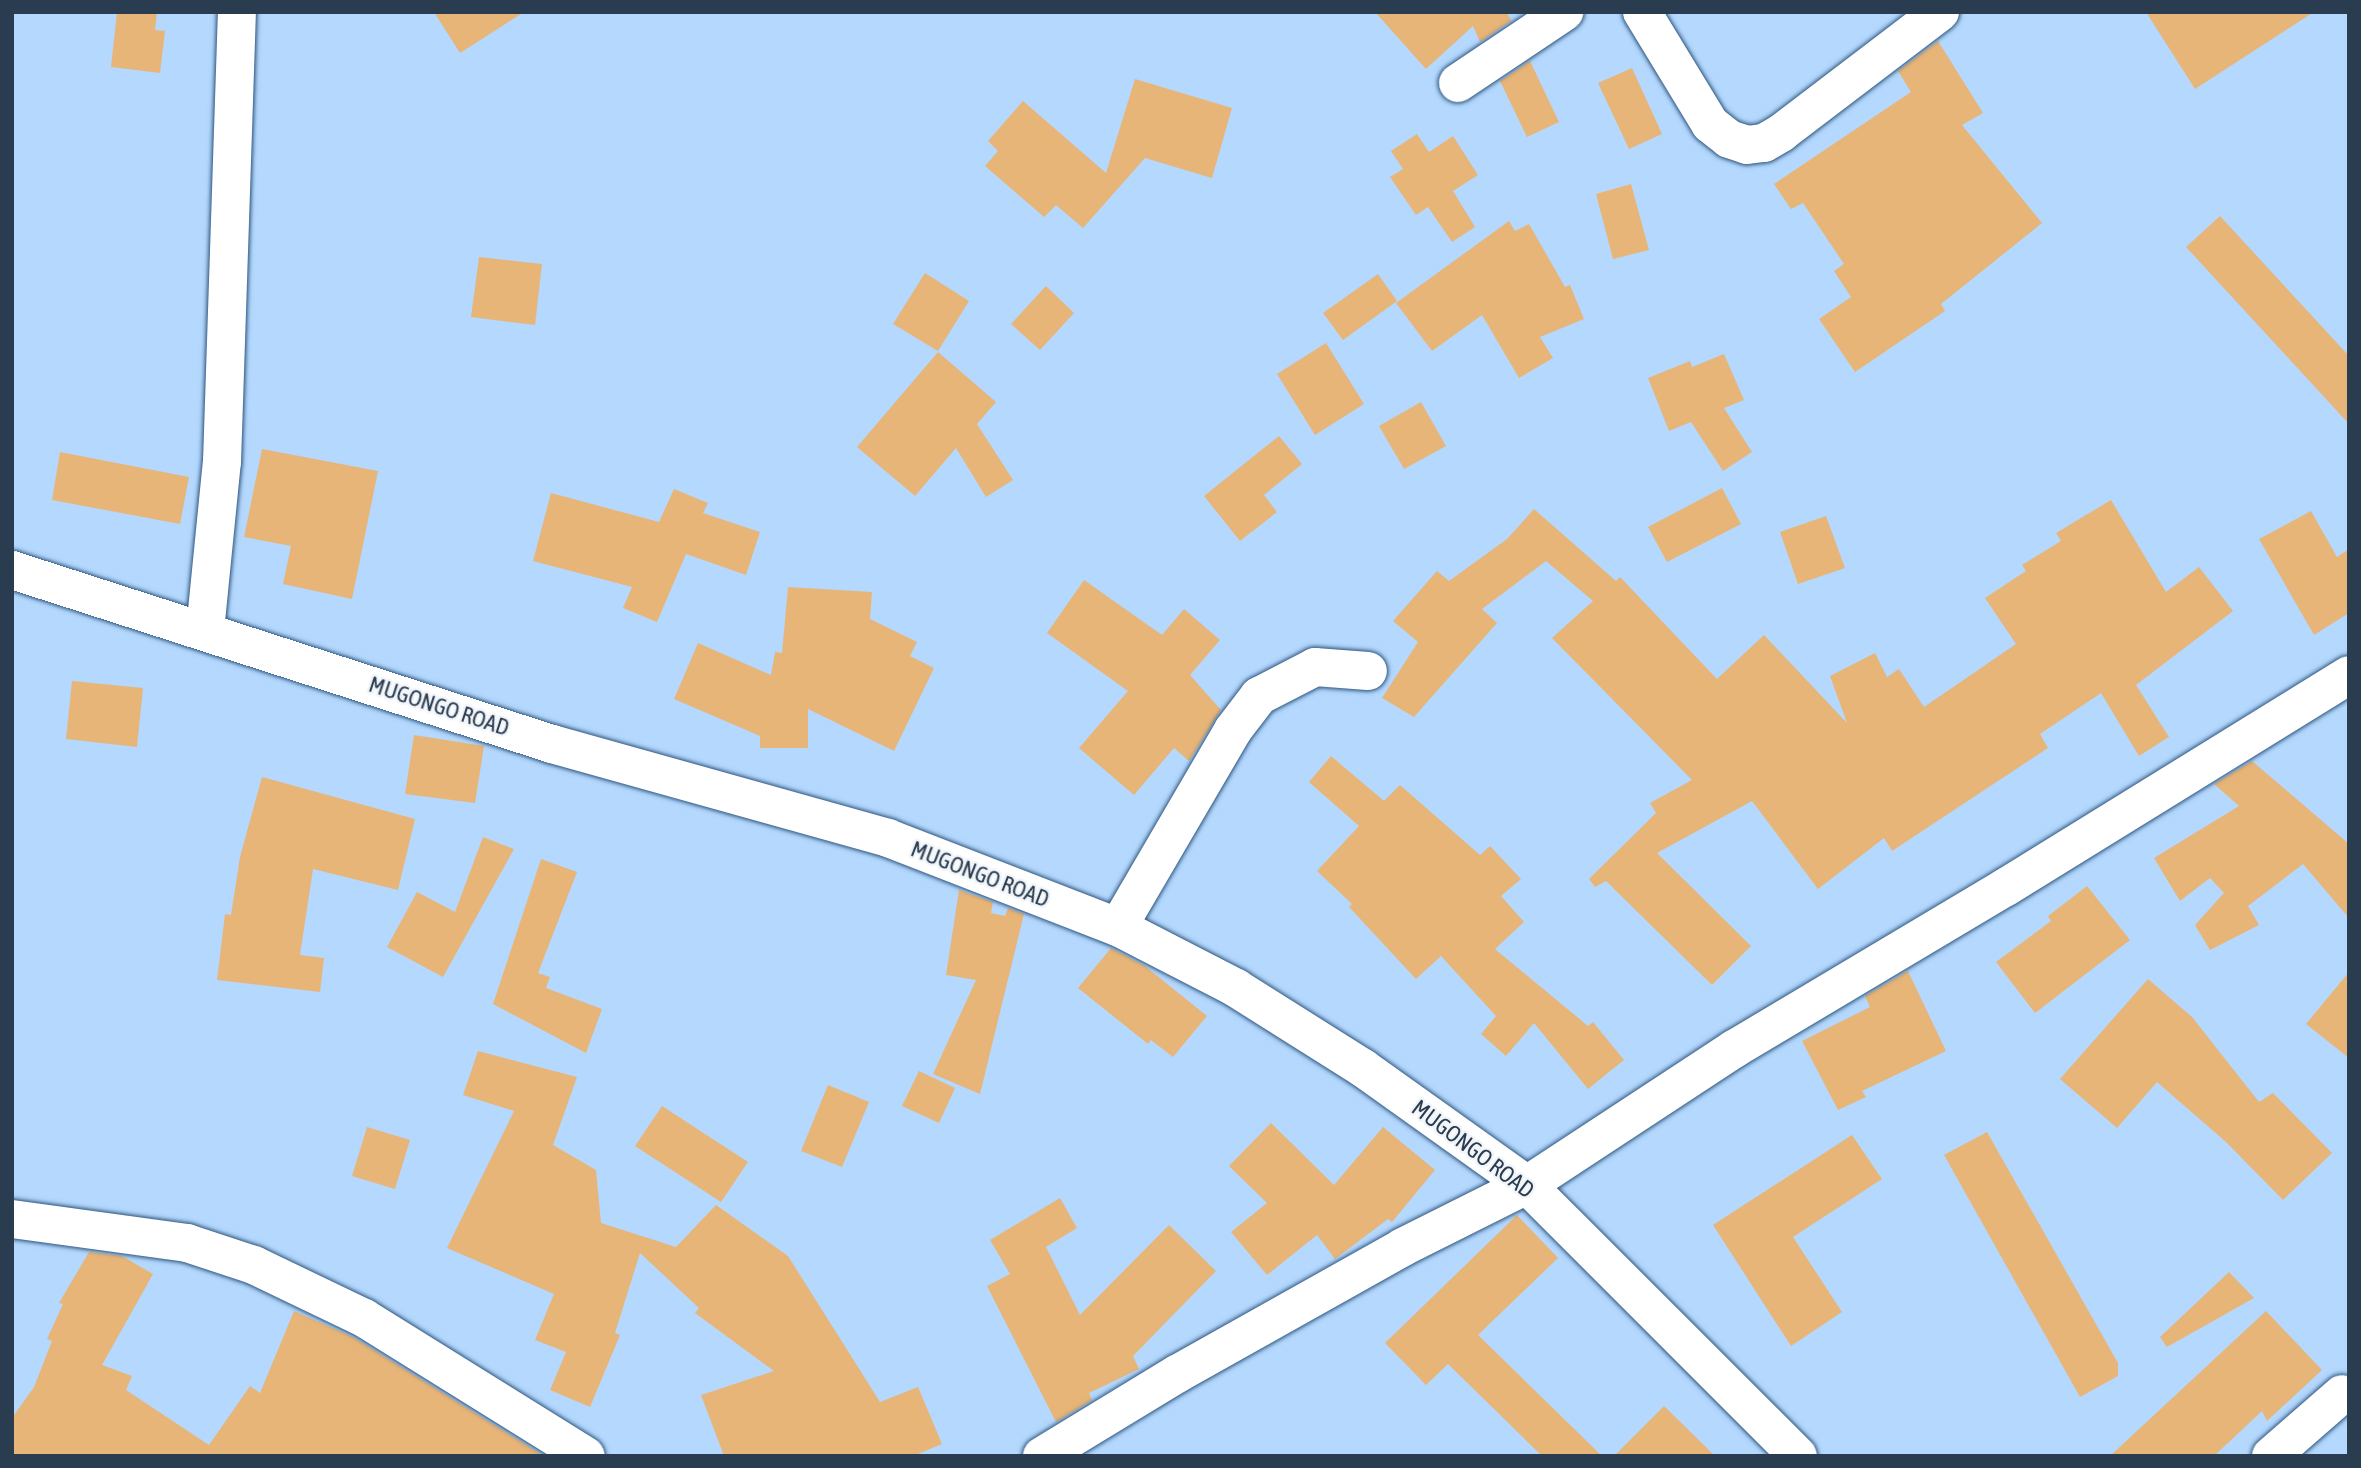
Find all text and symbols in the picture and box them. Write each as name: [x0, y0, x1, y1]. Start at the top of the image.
street label: MUGONGO ROAD: [365, 670, 513, 742]
street label: MUGONGO ROAD: [907, 835, 1053, 913]
street label: MUGONGO ROAD: [1406, 1094, 1540, 1204]

